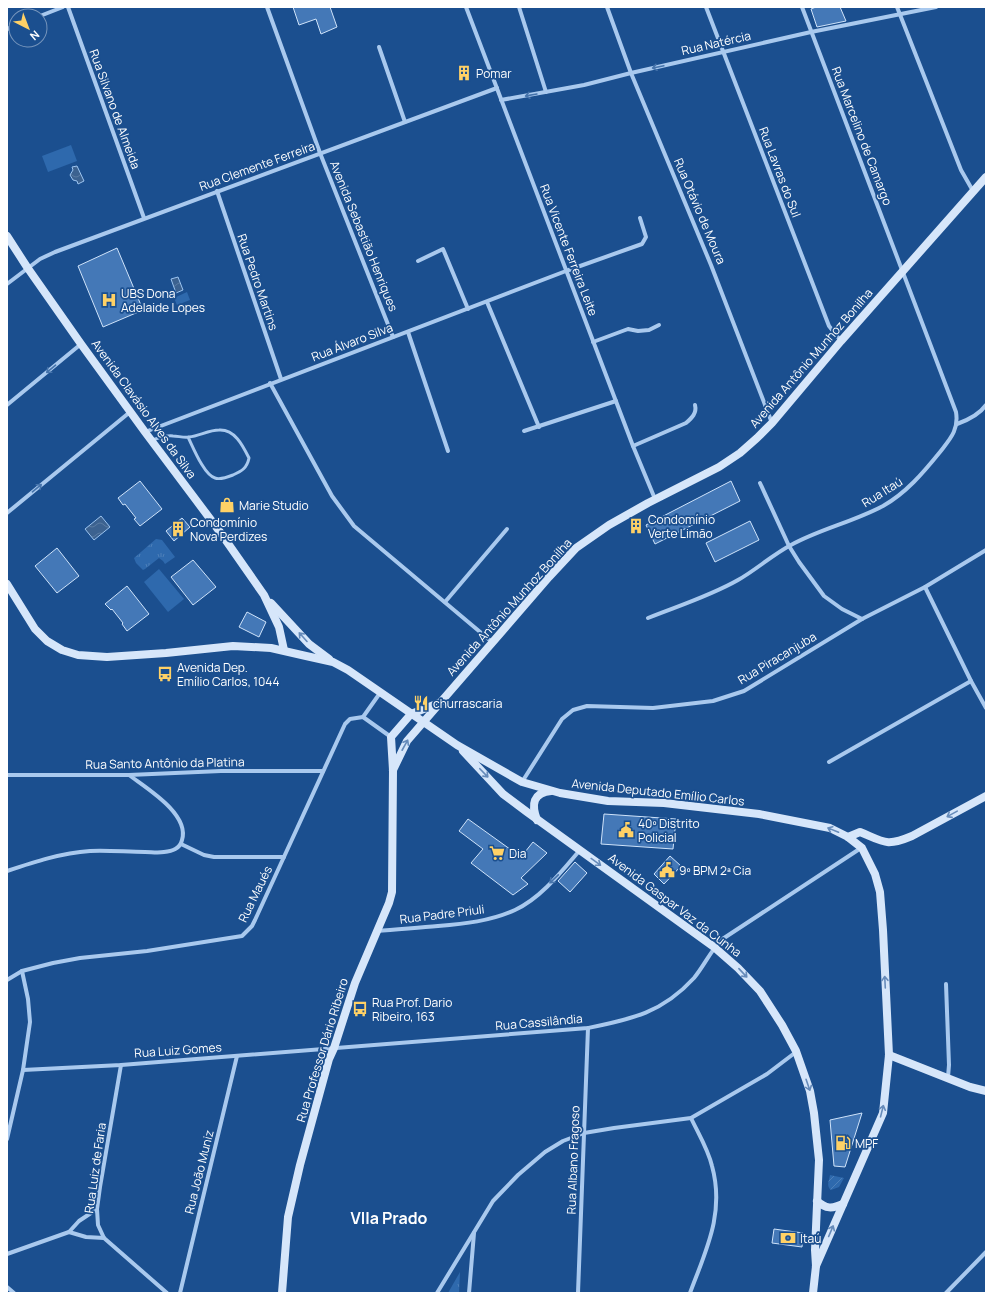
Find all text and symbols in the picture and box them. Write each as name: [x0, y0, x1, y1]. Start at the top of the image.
north arrow: [8, 8, 48, 48]
street label: Rua Natércia: [680, 27, 752, 59]
text: N: [27, 28, 43, 44]
street label: Rua Silvano de Almeida: [85, 47, 145, 171]
one-way arrow: [652, 63, 665, 71]
building icon: Pomar: [455, 64, 473, 82]
street label: Rua Marcelino de Camargo: [828, 64, 896, 208]
place label: Pomar: [476, 65, 512, 82]
one-way arrow: [525, 91, 538, 99]
street label: Rua Lavras do Sul: [755, 124, 805, 220]
street label: Rua Clemente Ferreira: [197, 137, 317, 195]
street label: Rua Otávio de Moura: [670, 155, 730, 267]
street label: Avenida Sebastião Henriques: [326, 158, 402, 314]
street label: Rua Vicente Ferreira Leite: [536, 182, 602, 318]
street label: Rua Pedro Martins: [234, 232, 282, 332]
place label: UBS Dona Adelaide Lopes: [121, 285, 205, 316]
street label: Avenida Antônio Munhoz Bonilha: [746, 285, 876, 431]
hospital icon: UBS Dona Adelaide Lopes: [100, 291, 118, 309]
street label: Rua Álvaro Silva: [309, 319, 395, 365]
street label: Avenida Clavásio Alves da Silva: [88, 336, 200, 482]
one-way arrow: [46, 364, 56, 373]
street label: Rua Itaú: [858, 473, 906, 511]
one-way arrow: [32, 484, 42, 493]
shop icon: Marie Studio: [218, 496, 236, 514]
place label: Marie Studio: [239, 497, 309, 514]
place label: Condomínio Verte Limão: [648, 511, 715, 542]
place label: Condomínio Nova Perdizes: [190, 514, 267, 545]
building icon: Condomínio Verte Limão: [627, 517, 645, 535]
building icon: Condomínio Nova Perdizes: [169, 520, 187, 538]
street label: Avenida Antônio Munhoz Bonilha: [443, 534, 575, 680]
street label: Rua Piracanjuba: [735, 628, 819, 688]
one-way arrow: [298, 632, 307, 643]
place label: Avenida Dep. Emílio Carlos, 1044: [177, 659, 280, 690]
bus stop icon: Avenida Dep. Emílio Carlos, 1044: [156, 665, 174, 683]
restaurant icon: churrascaria: [412, 694, 430, 712]
place label: churrascaria: [433, 695, 502, 712]
one-way arrow: [402, 739, 410, 751]
street label: Rua Santo Antônio da Platina: [85, 753, 245, 773]
one-way arrow: [479, 768, 488, 778]
street label: Avenida Deputado Emílio Carlos: [571, 774, 745, 810]
one-way arrow: [946, 811, 958, 819]
place label: 40º Distrito Policial: [638, 815, 700, 846]
public building icon: 40º Distrito Policial: [617, 821, 635, 839]
one-way arrow: [828, 826, 840, 833]
supermarket icon: Dia: [488, 844, 506, 862]
place label: Dia: [509, 845, 527, 862]
street label: Avenida Gaspar Vaz da Cunha: [605, 849, 745, 961]
one-way arrow: [591, 858, 602, 866]
public building icon: 9º BPM 2ª Cia: [658, 861, 676, 879]
place label: 9º BPM 2ª Cia: [679, 862, 751, 879]
street label: Rua Maués: [234, 863, 276, 925]
one-way arrow: [549, 875, 559, 884]
street label: Rua Padre Priuli: [399, 900, 485, 928]
one-way arrow: [739, 968, 748, 978]
street label: Rua Professor Dário Ribeiro: [292, 976, 352, 1124]
one-way arrow: [882, 976, 889, 989]
place label: Rua Prof. Dario Ribeiro, 163: [372, 994, 452, 1025]
bus stop icon: Rua Prof. Dario Ribeiro, 163: [351, 1000, 369, 1018]
street label: Rua Cassilândia: [495, 1010, 583, 1034]
street label: Rua Luiz Gomes: [134, 1038, 222, 1062]
one-way arrow: [804, 1078, 812, 1090]
street label: Rua Albano Fragoso: [563, 1105, 583, 1215]
one-way arrow: [879, 1105, 887, 1118]
street label: Rua Luiz de Faria: [80, 1122, 110, 1214]
street label: Rua João Muniz: [180, 1128, 218, 1216]
fuel station icon: MPF: [834, 1134, 852, 1152]
place label: MPF: [855, 1135, 878, 1152]
district label: VIla Prado: [350, 1207, 428, 1229]
one-way arrow: [828, 1225, 836, 1237]
bank icon: Itaú: [779, 1229, 797, 1247]
place label: Itaú: [800, 1230, 821, 1247]

